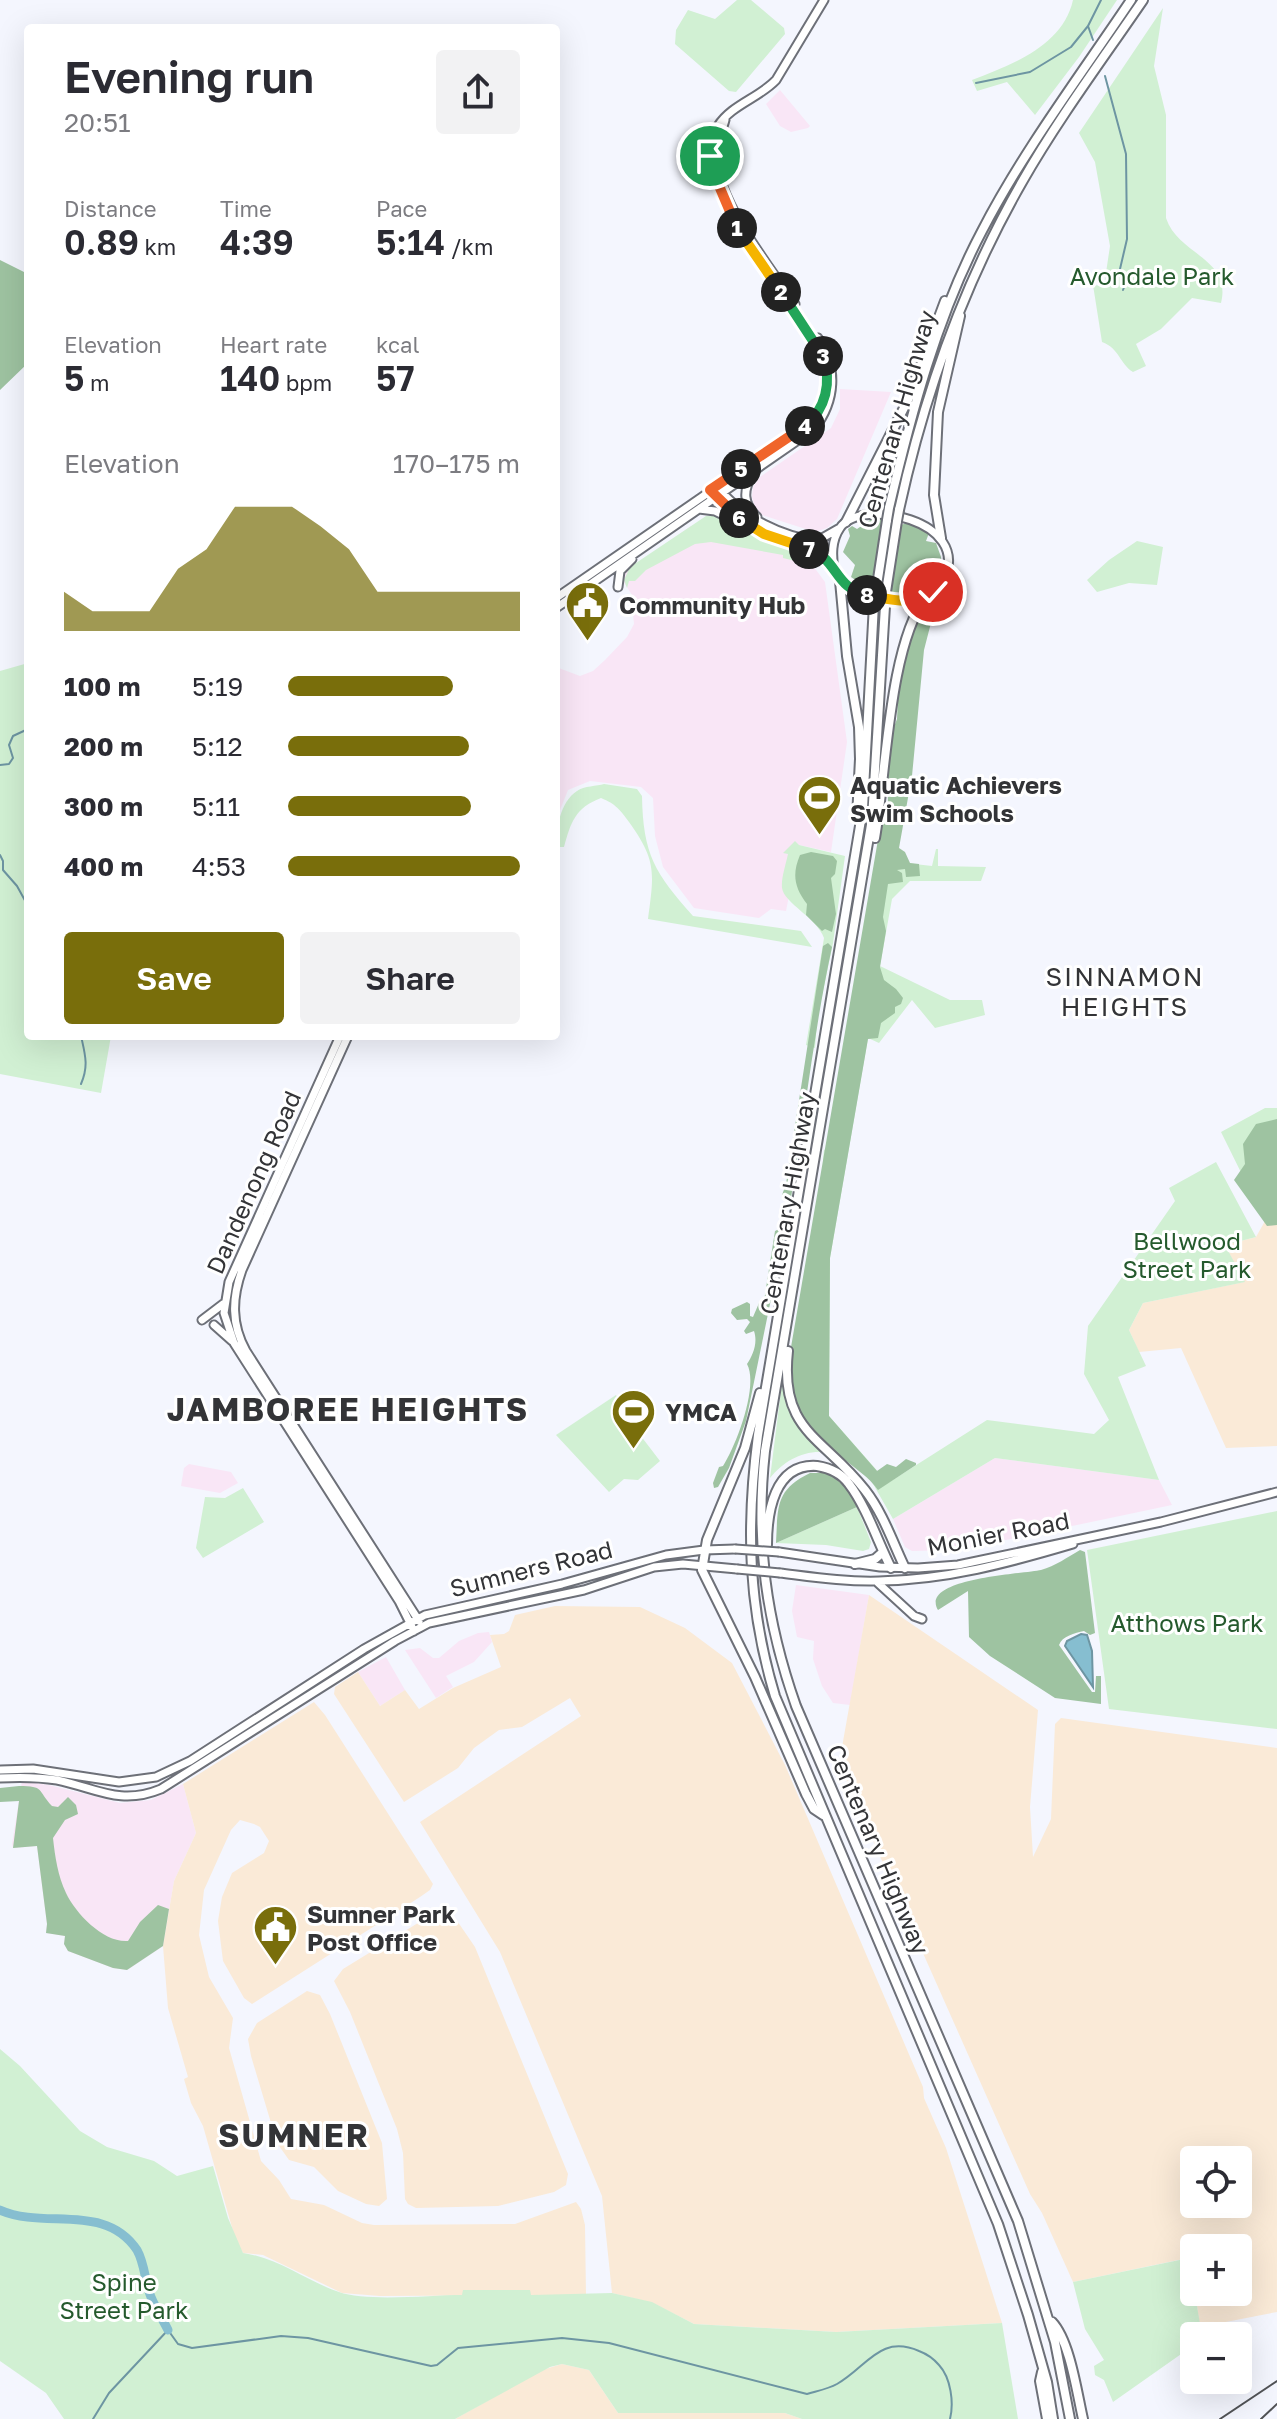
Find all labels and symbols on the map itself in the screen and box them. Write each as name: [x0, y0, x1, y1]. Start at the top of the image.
pin: [676, 122, 744, 190]
pin: 1: [717, 208, 757, 248]
park label: Avondale Park: [1070, 261, 1234, 290]
pin: 2: [761, 272, 801, 312]
street label: Centenary Highway: [851, 307, 941, 531]
pin: 3: [803, 336, 843, 376]
pin: 4: [785, 406, 825, 446]
pin: 5: [721, 449, 761, 489]
pin: 6: [719, 498, 759, 538]
pin: 7: [789, 529, 829, 569]
pin: [899, 558, 967, 626]
pin: 8: [847, 575, 887, 615]
public building icon: Community Hub: [564, 580, 612, 643]
place label: Community Hub: [619, 590, 806, 619]
place label: Aquatic Achievers Swim Schools: [850, 770, 1062, 827]
sports icon: Aquatic Achievers Swim Schools: [795, 774, 843, 837]
district label: SINNAMON HEIGHTS: [1045, 961, 1205, 1022]
street label: Dandenong Road: [200, 1086, 306, 1278]
street label: Centenary Highway: [753, 1089, 821, 1317]
park label: Bellwood Street Park: [1123, 1226, 1252, 1283]
sports icon: YMCA: [610, 1387, 658, 1450]
district label: JAMBOREE HEIGHTS: [167, 1390, 529, 1428]
place label: YMCA: [665, 1397, 737, 1426]
street label: Monier Road: [924, 1505, 1072, 1561]
street label: Sumners Road: [447, 1534, 615, 1602]
park label: Atthows Park: [1110, 1608, 1264, 1637]
street label: Centenary Highway: [822, 1740, 936, 1958]
place label: Sumner Park Post Office: [307, 1899, 455, 1956]
public building icon: Sumner Park Post Office: [252, 1903, 300, 1966]
district label: SUMNER: [218, 2116, 370, 2154]
park label: Spine Street Park: [60, 2267, 189, 2324]

